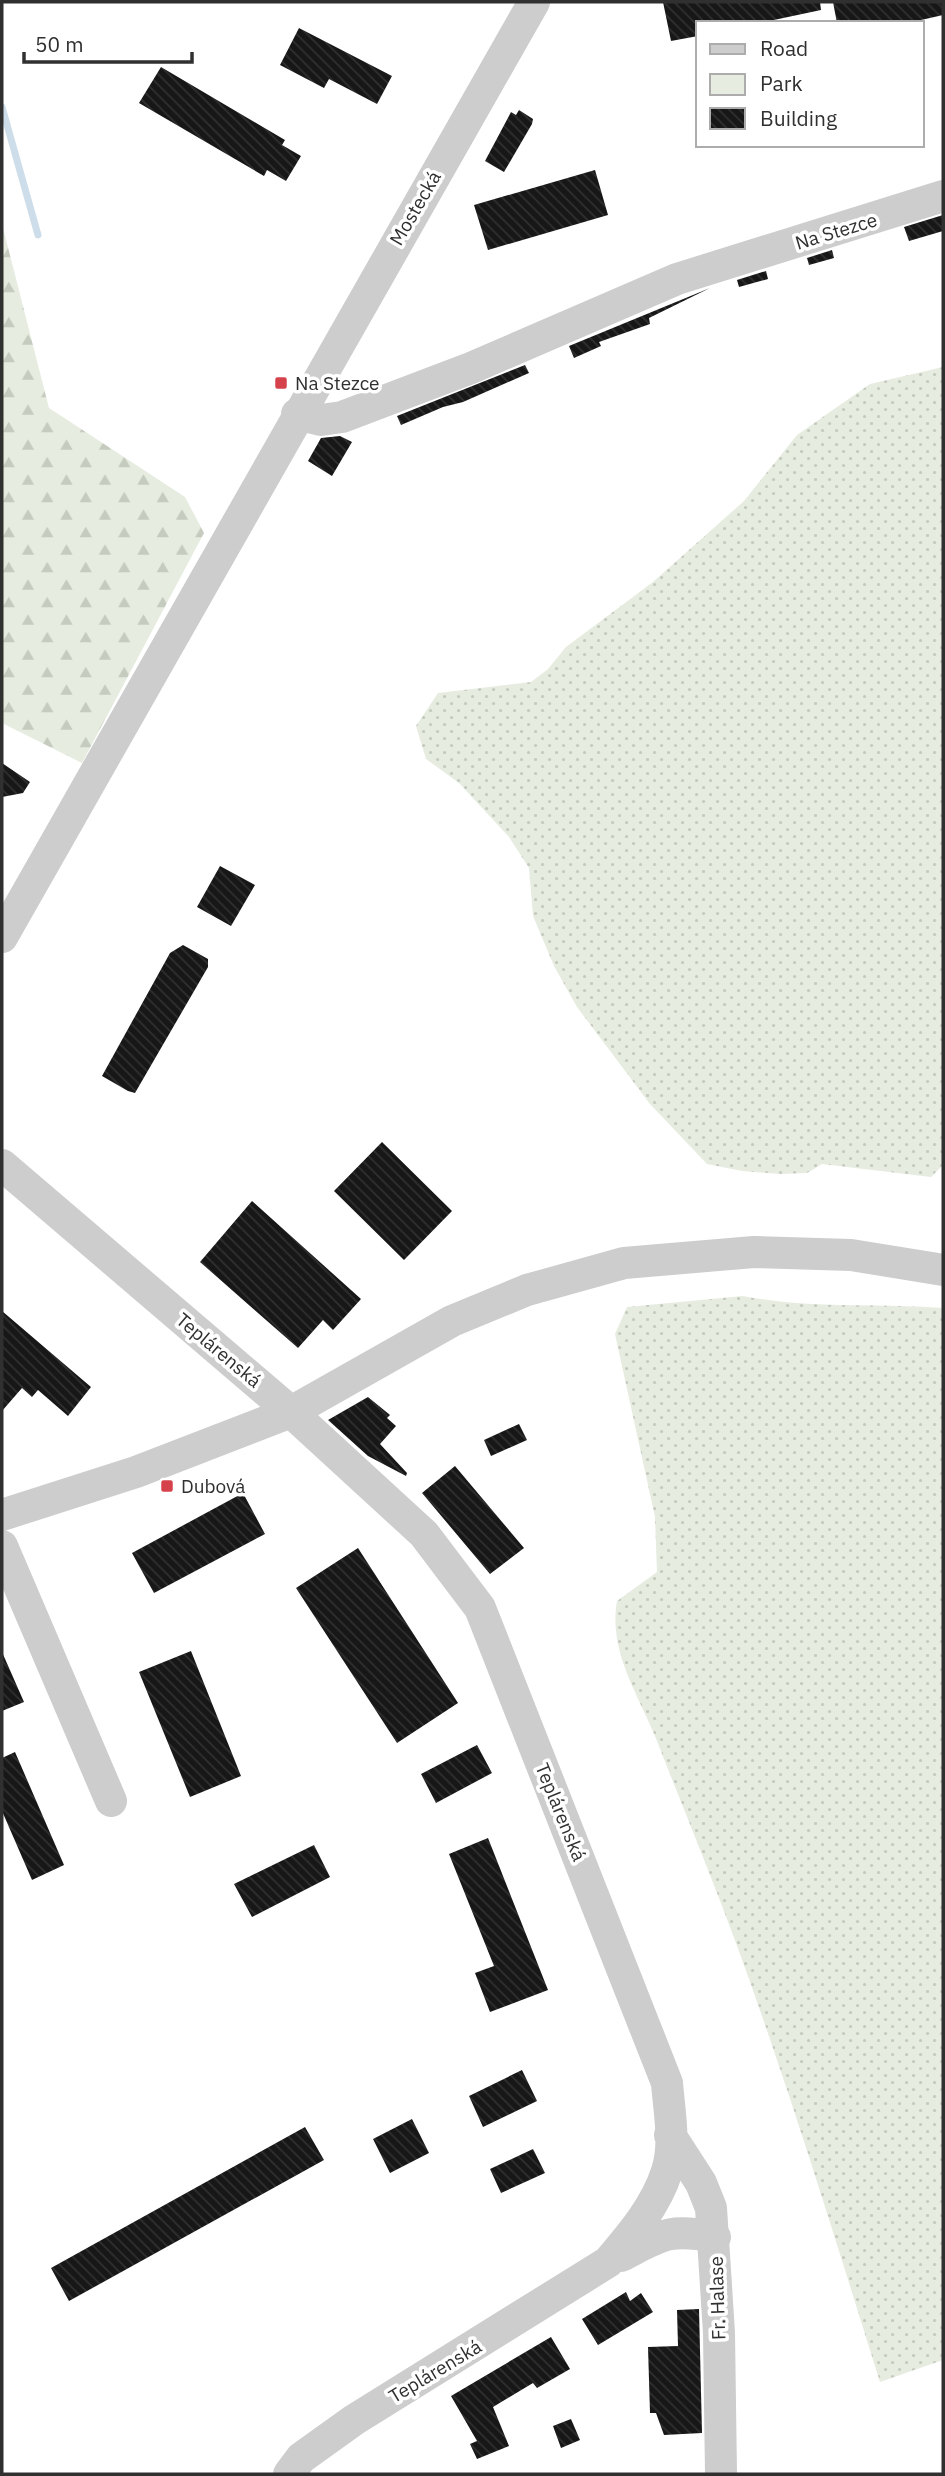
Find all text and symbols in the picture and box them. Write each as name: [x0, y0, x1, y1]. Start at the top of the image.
scale bar: [24, 21, 192, 65]
legend: [696, 21, 924, 147]
text: 50 m: [35, 30, 84, 58]
text: Road: [760, 34, 808, 62]
text: Park: [760, 69, 803, 97]
text: Building: [760, 104, 837, 132]
street label: Mostecká: [384, 167, 446, 249]
street label: Na Stezce: [792, 207, 880, 255]
place label: Na Stezce: [295, 371, 380, 395]
marker: Na Stezce: [273, 375, 289, 391]
street label: Teplárenská: [172, 1307, 266, 1393]
place label: Dubová: [181, 1474, 245, 1498]
marker: Dubová: [159, 1478, 175, 1494]
street label: Teplárenská: [530, 1759, 592, 1865]
street label: Fr. Halase: [704, 2256, 730, 2340]
street label: Teplárenská: [384, 2334, 486, 2408]

